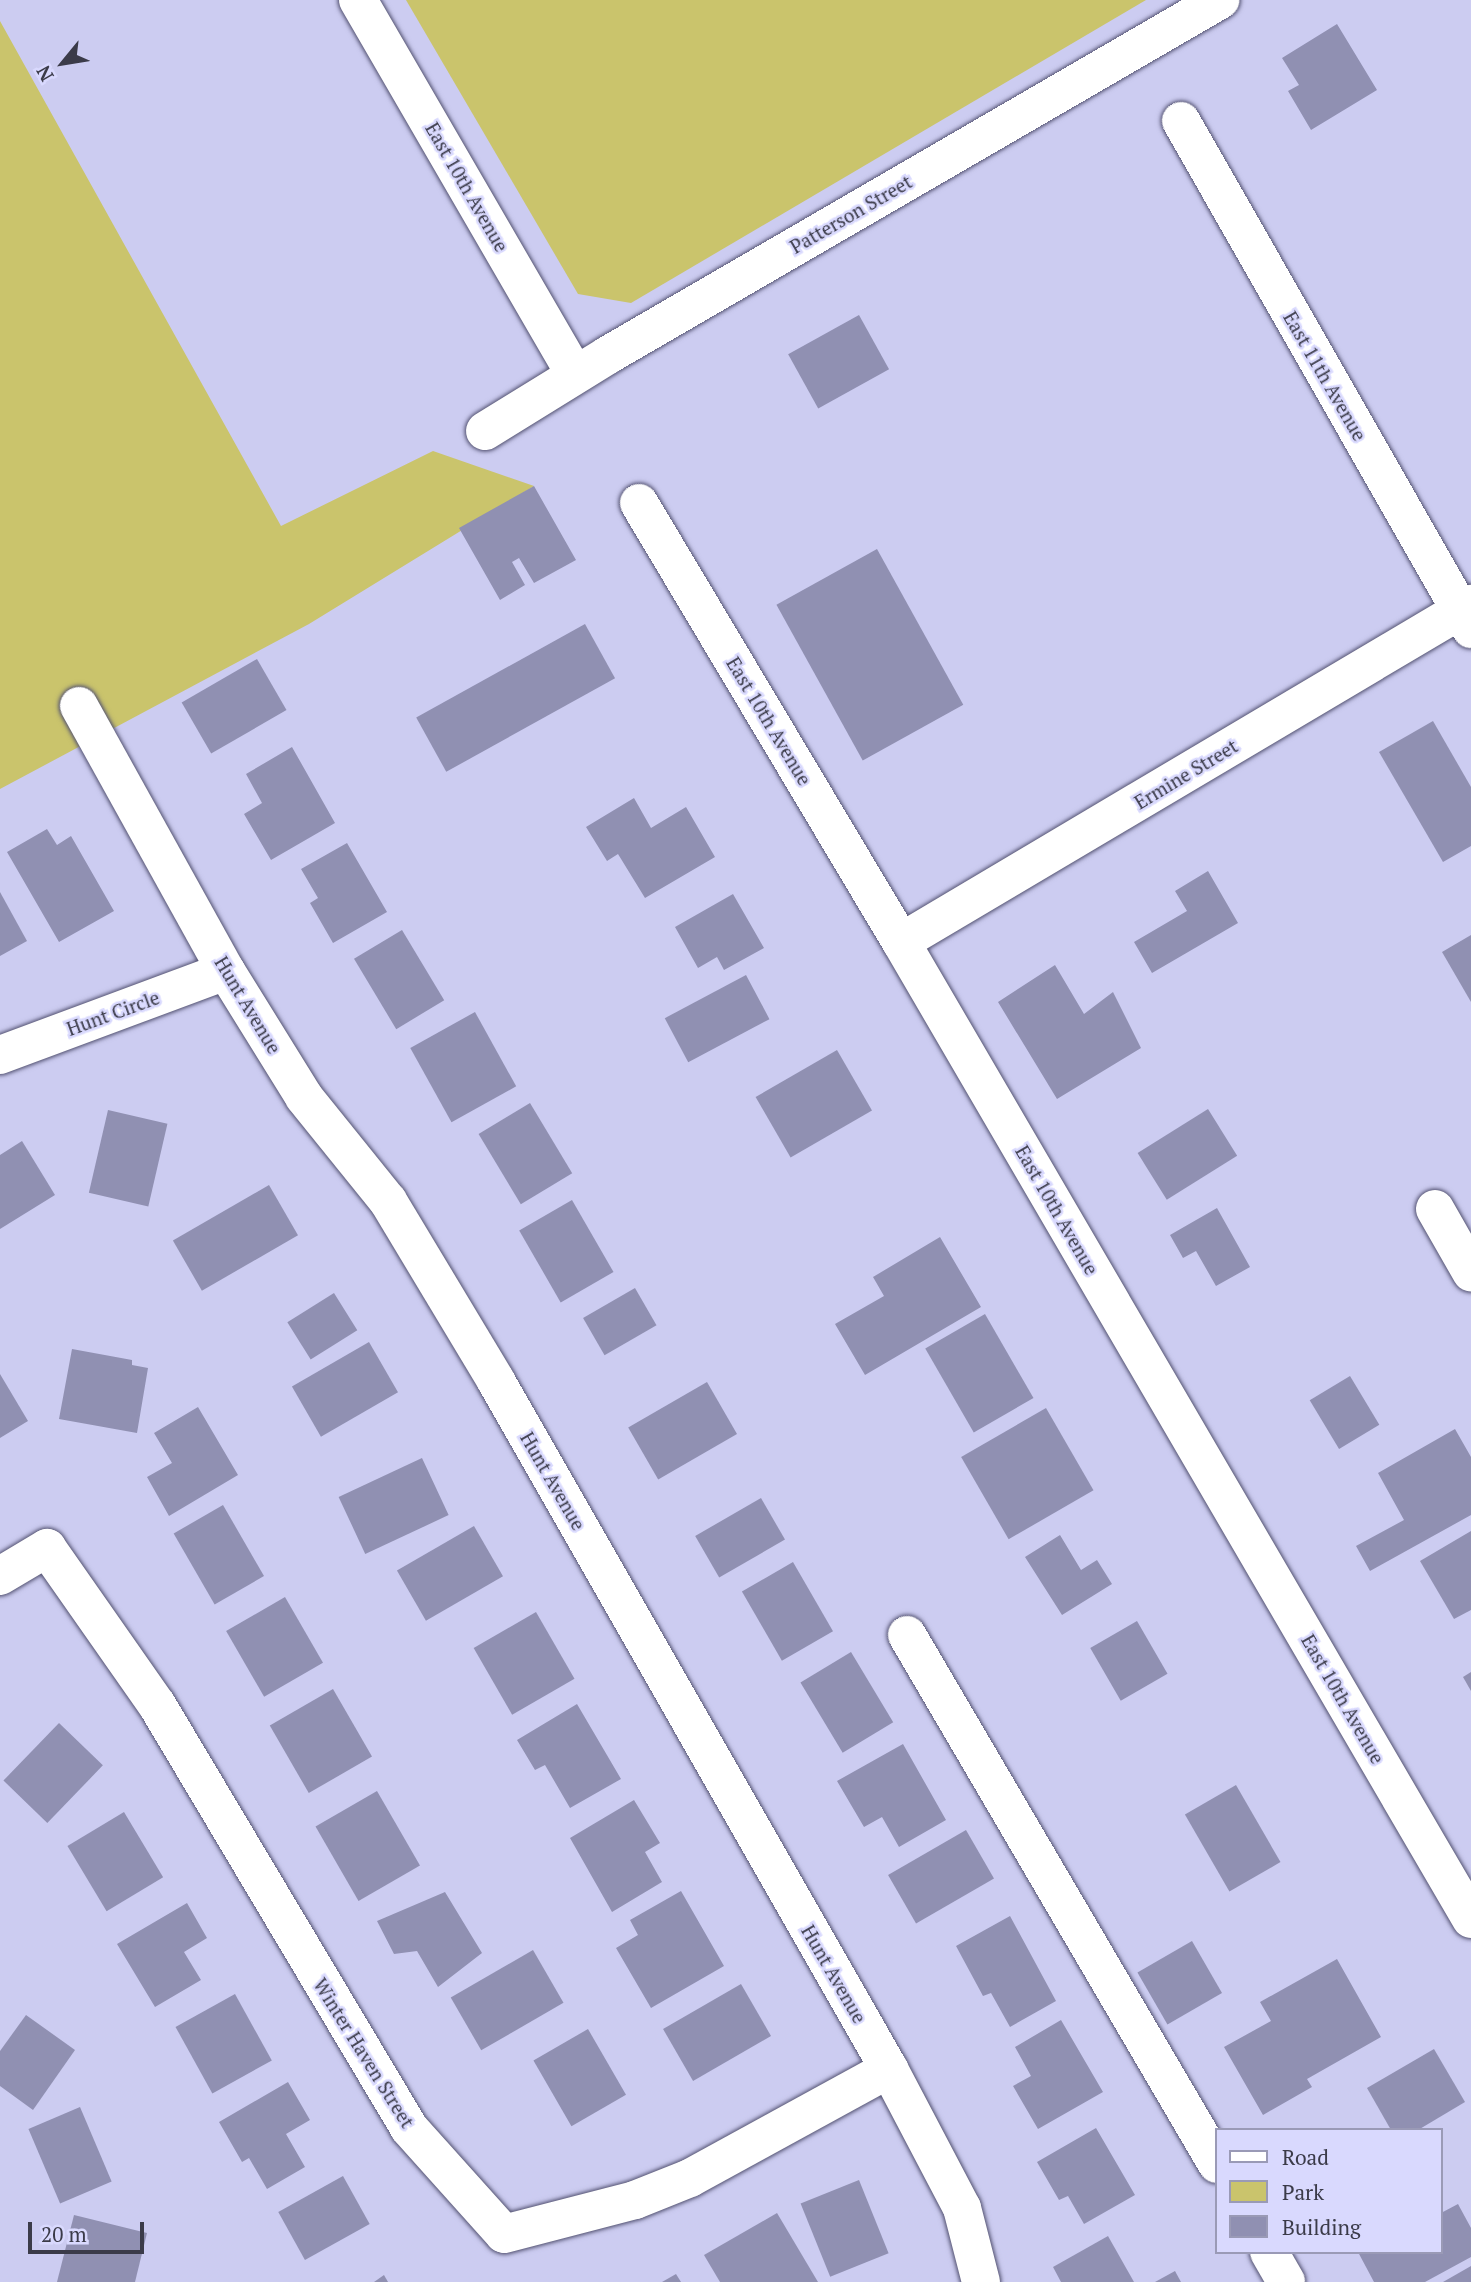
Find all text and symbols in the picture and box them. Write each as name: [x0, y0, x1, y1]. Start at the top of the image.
north arrow: [28, 28, 98, 98]
text: N: [30, 61, 59, 86]
street label: East 10th Avenue: [421, 118, 513, 256]
street label: Patterson Street: [786, 170, 916, 258]
street label: East 11th Avenue: [1279, 307, 1371, 445]
street label: East 10th Avenue: [722, 653, 816, 789]
street label: Ermine Street: [1130, 734, 1242, 814]
street label: Hunt Avenue: [210, 952, 286, 1058]
street label: Hunt Circle: [63, 986, 163, 1040]
street label: East 10th Avenue: [1011, 1141, 1103, 1279]
street label: Hunt Avenue: [516, 1428, 590, 1534]
street label: East 10th Avenue: [1297, 1630, 1389, 1768]
street label: Hunt Avenue: [797, 1921, 871, 2027]
street label: Winter Haven Street: [309, 1974, 419, 2132]
legend: [1216, 2128, 1443, 2254]
text: Road: [1282, 2143, 1329, 2171]
text: Park: [1282, 2178, 1324, 2206]
scale bar: [32, 2208, 147, 2252]
text: Building: [1282, 2213, 1361, 2241]
text: 20 m: [41, 2220, 87, 2248]

